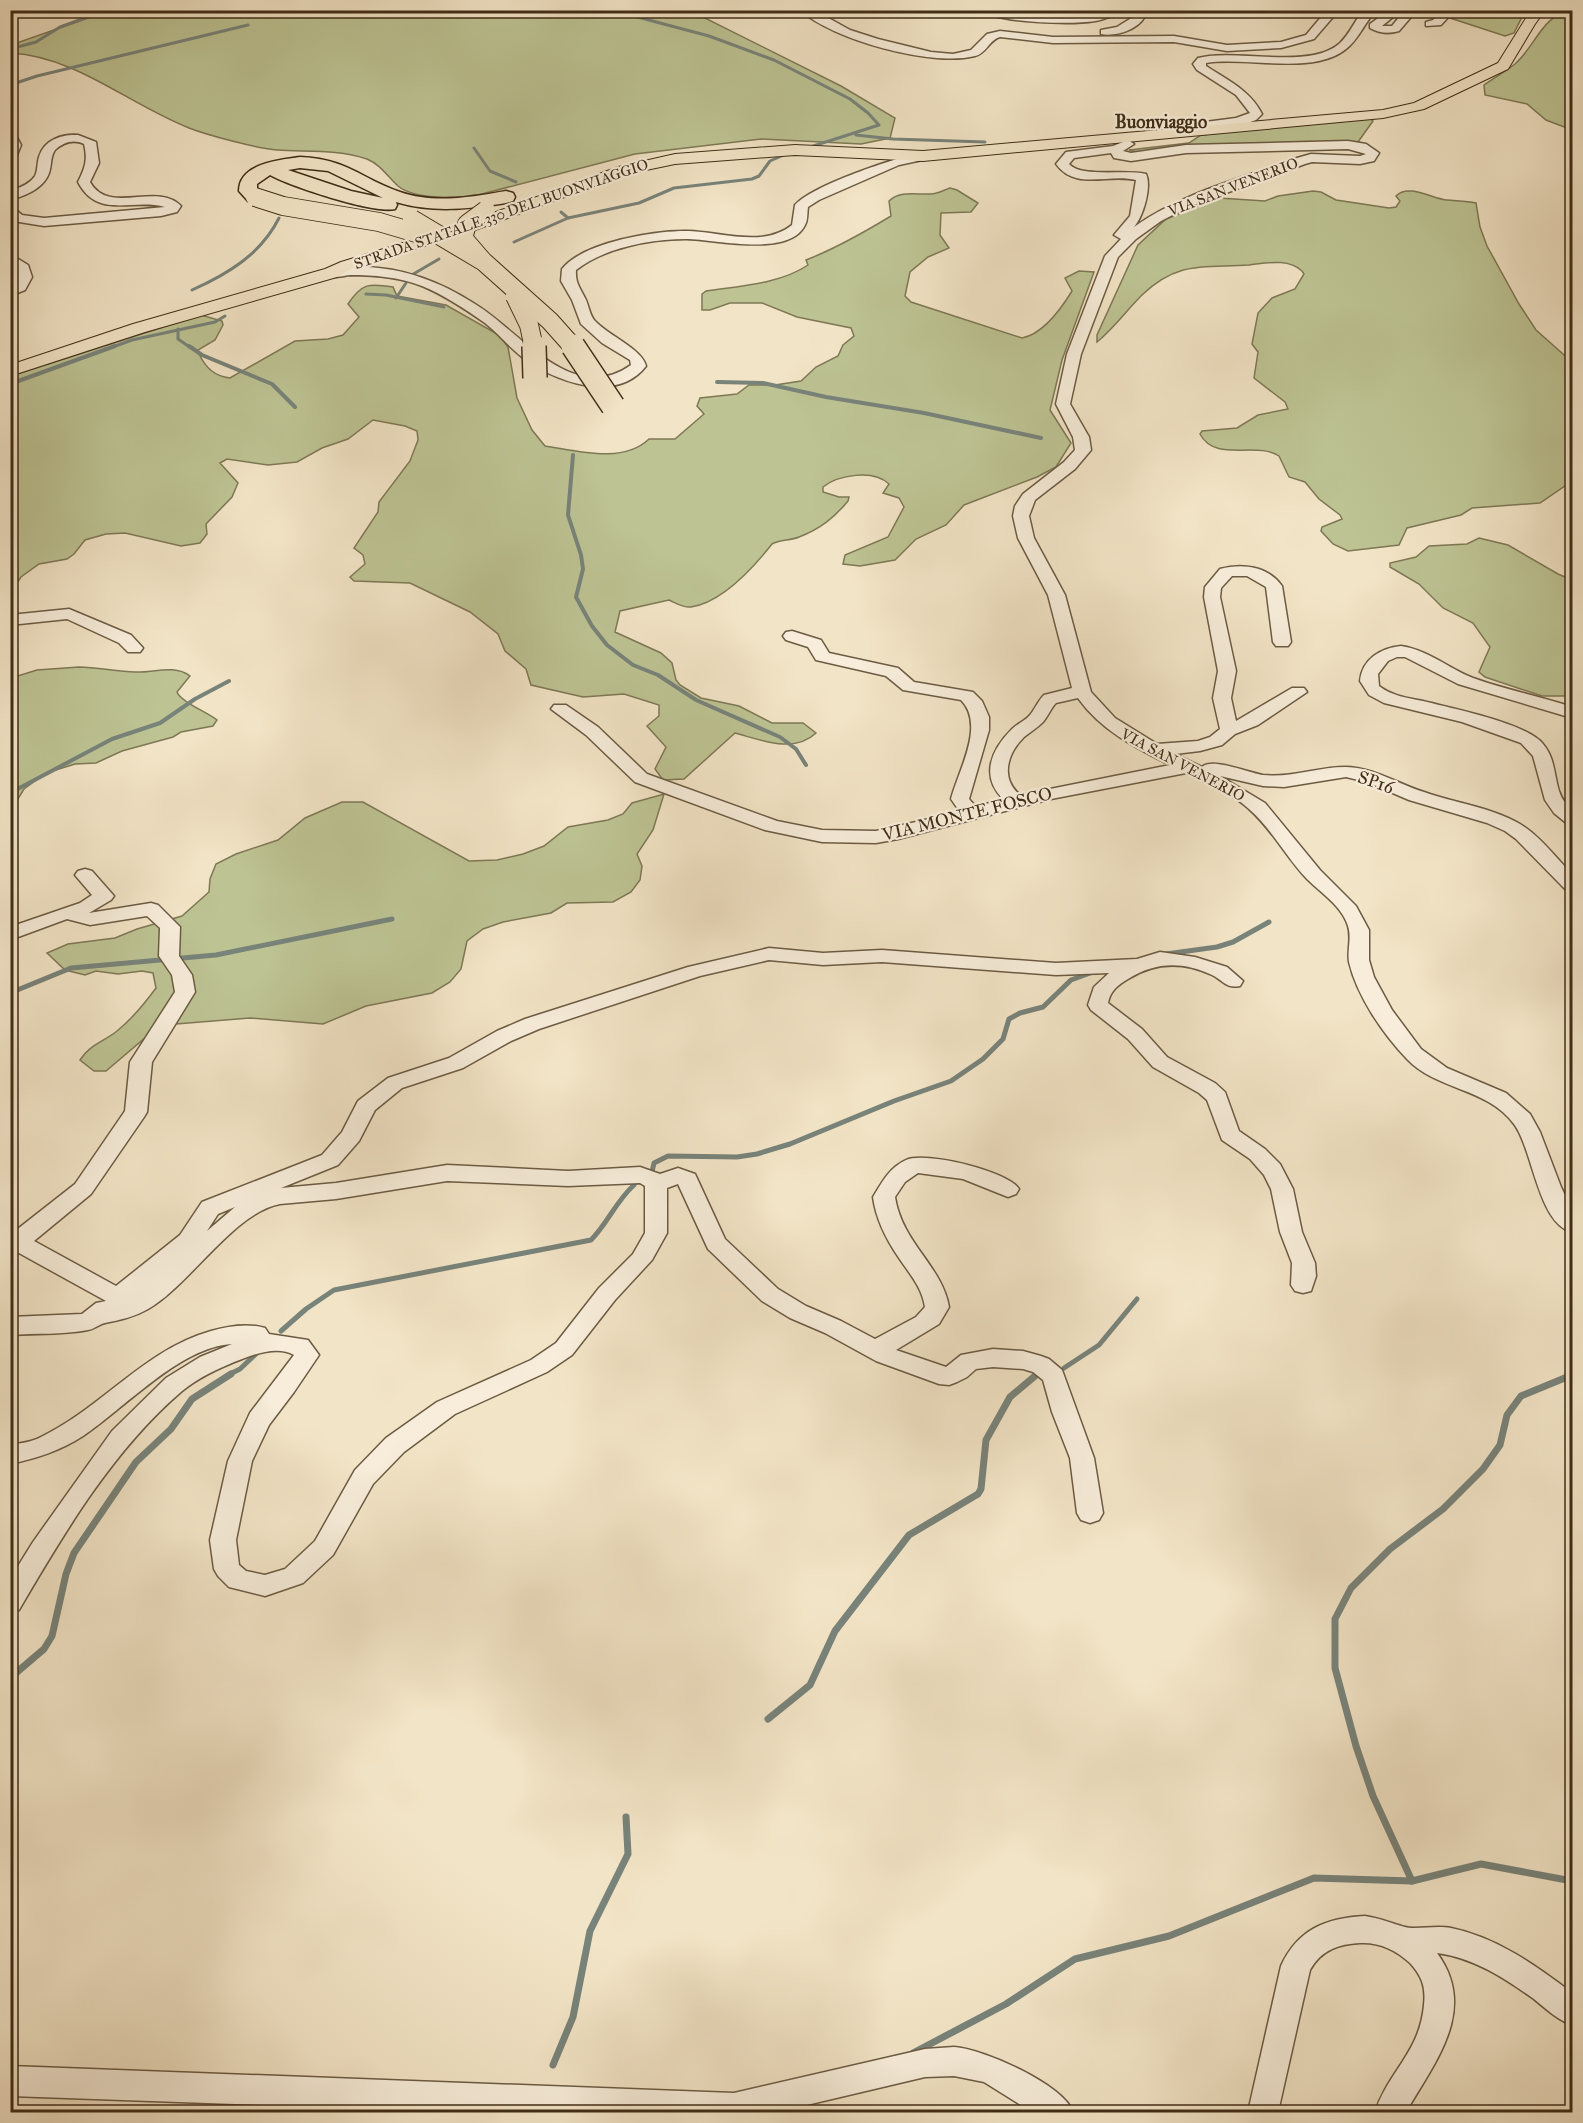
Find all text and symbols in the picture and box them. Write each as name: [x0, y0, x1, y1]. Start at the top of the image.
district label: Buonviaggio: [1115, 111, 1207, 134]
street label: VIA SAN VENERIO: [1165, 154, 1301, 220]
street label: STRADA STATALE 330 DEL BUONVIAGGIO: [351, 155, 651, 273]
street label: VIA SAN VENERIO: [1117, 724, 1248, 805]
street label: SP16: [1355, 766, 1398, 799]
street label: VIA MONTE FOSCO: [879, 782, 1054, 846]

